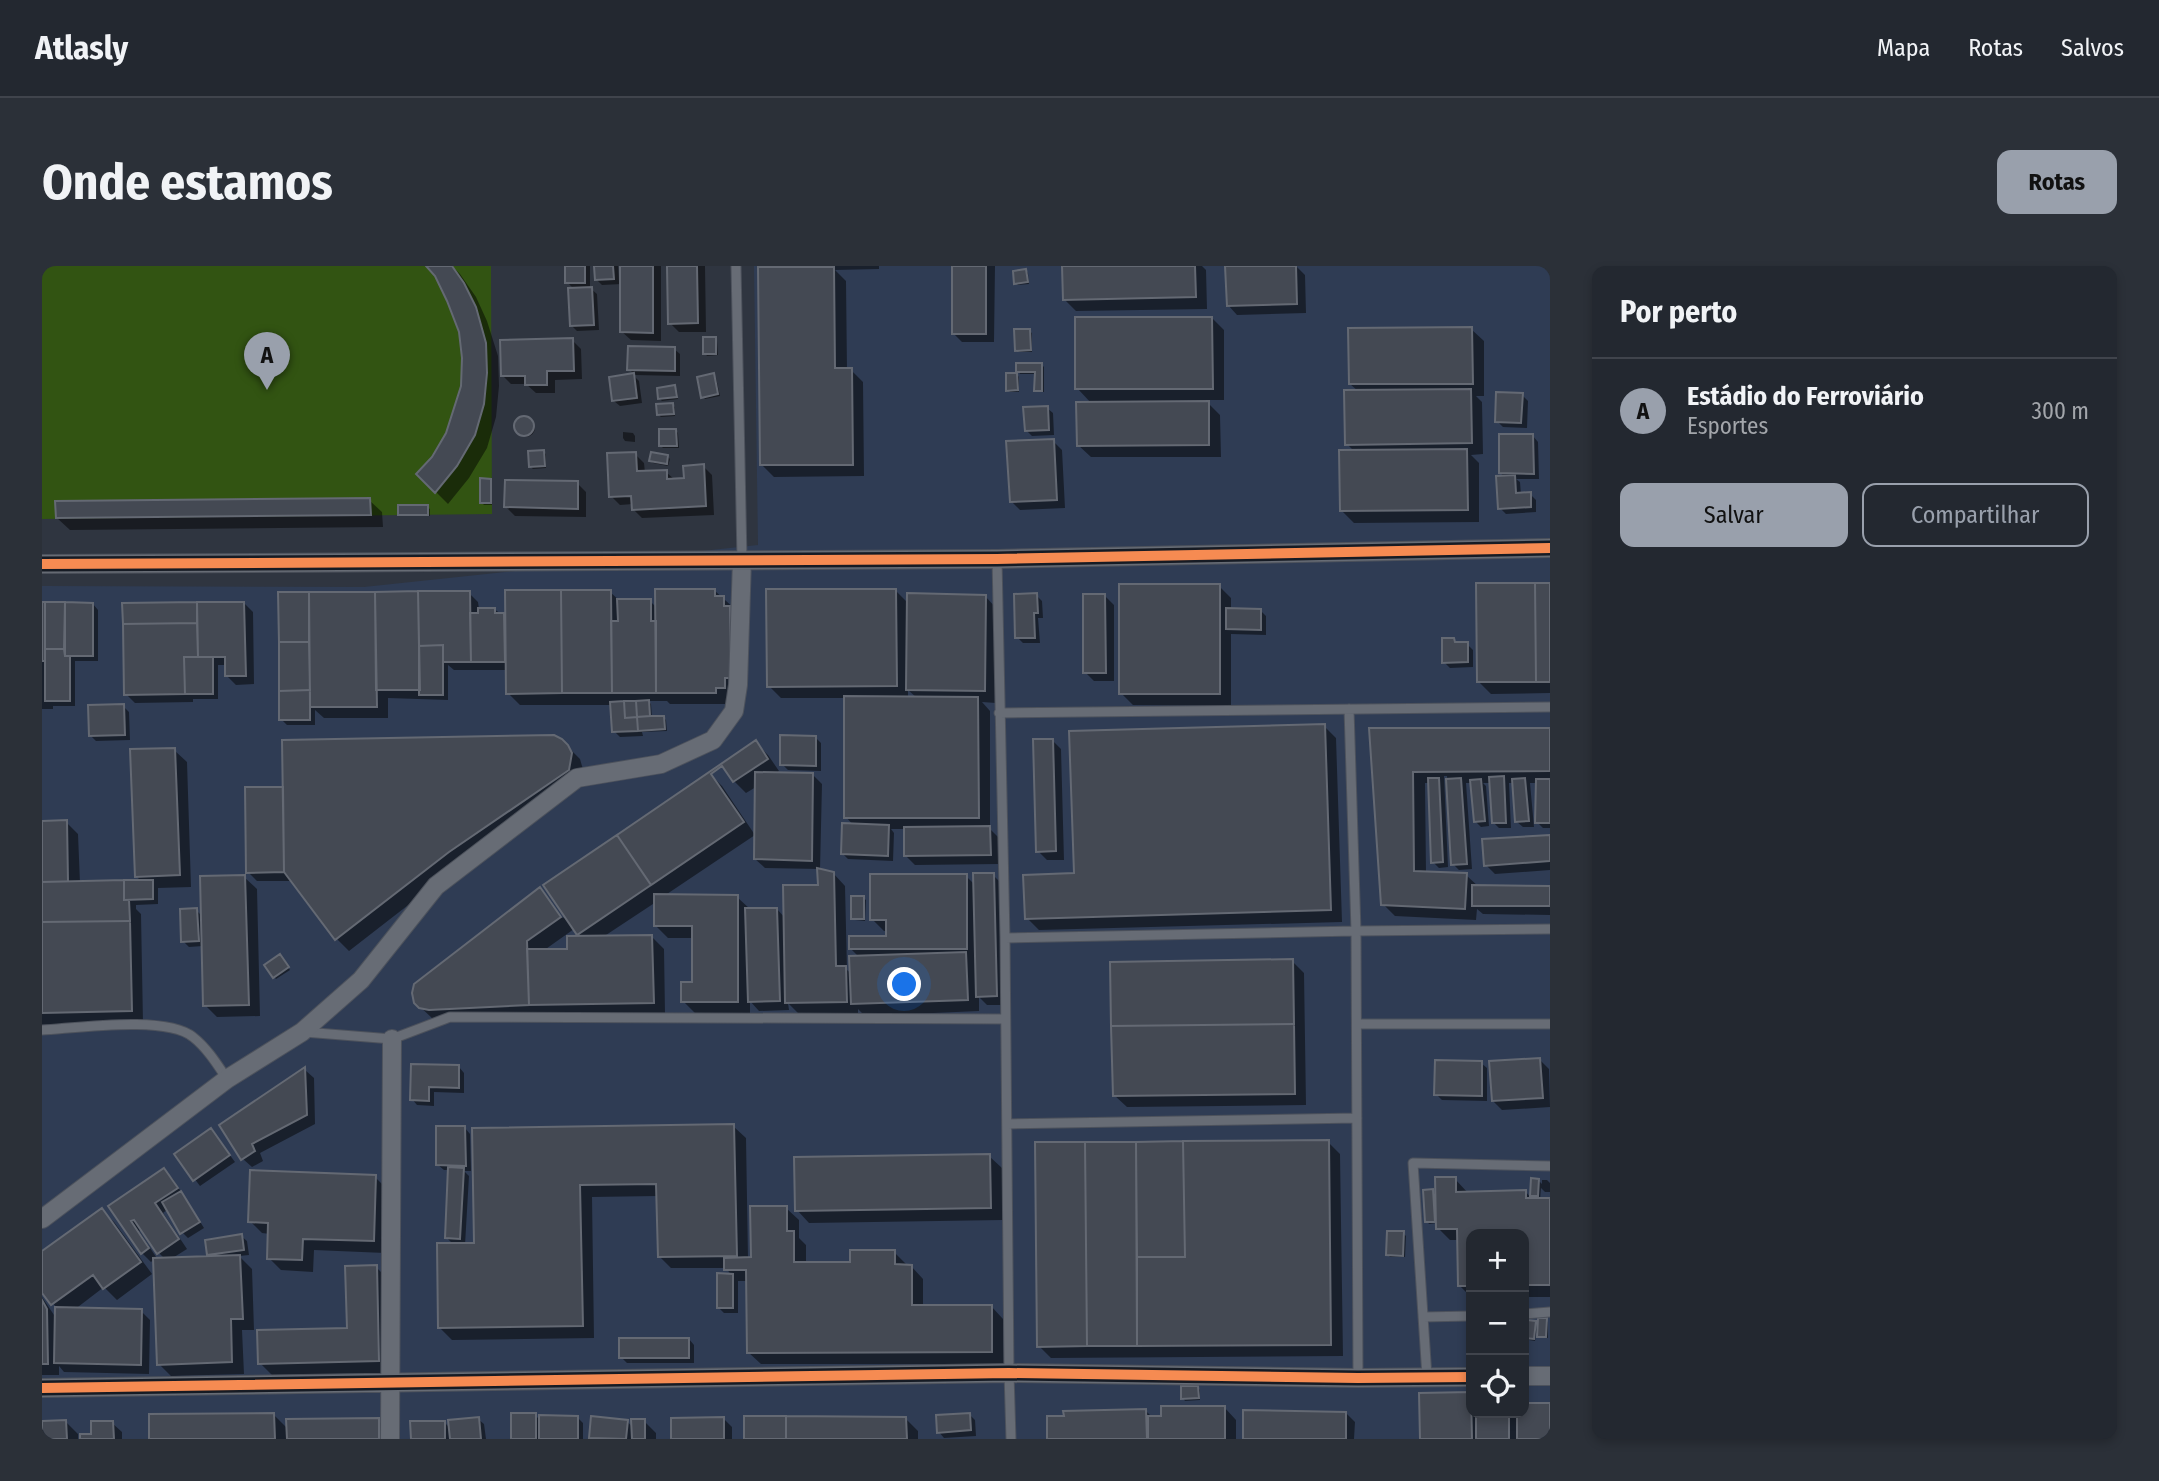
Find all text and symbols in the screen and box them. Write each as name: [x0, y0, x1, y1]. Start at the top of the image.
text: Atlasly: [35, 28, 128, 68]
text: Mapa: [1877, 34, 1930, 62]
text: Rotas: [1968, 34, 2023, 62]
text: Salvos: [2061, 34, 2124, 62]
button: Rotas: [1997, 150, 2117, 214]
text: Onde estamos: [42, 153, 333, 212]
text: Por perto: [1620, 294, 1737, 330]
pin: A: [244, 332, 290, 390]
text: Estádio do Ferroviário: [1687, 381, 1924, 412]
text: A: [1637, 397, 1649, 425]
text: 300 m: [2032, 397, 2089, 425]
text: Esportes: [1687, 412, 1768, 440]
button: Salvar: [1620, 483, 1848, 547]
button: Compartilhar: [1862, 483, 2089, 547]
your location: [887, 967, 921, 1001]
map controls: [1466, 1229, 1529, 1418]
button: +: [1466, 1229, 1529, 1292]
button: −: [1466, 1292, 1529, 1355]
button: locate: [1466, 1355, 1529, 1418]

